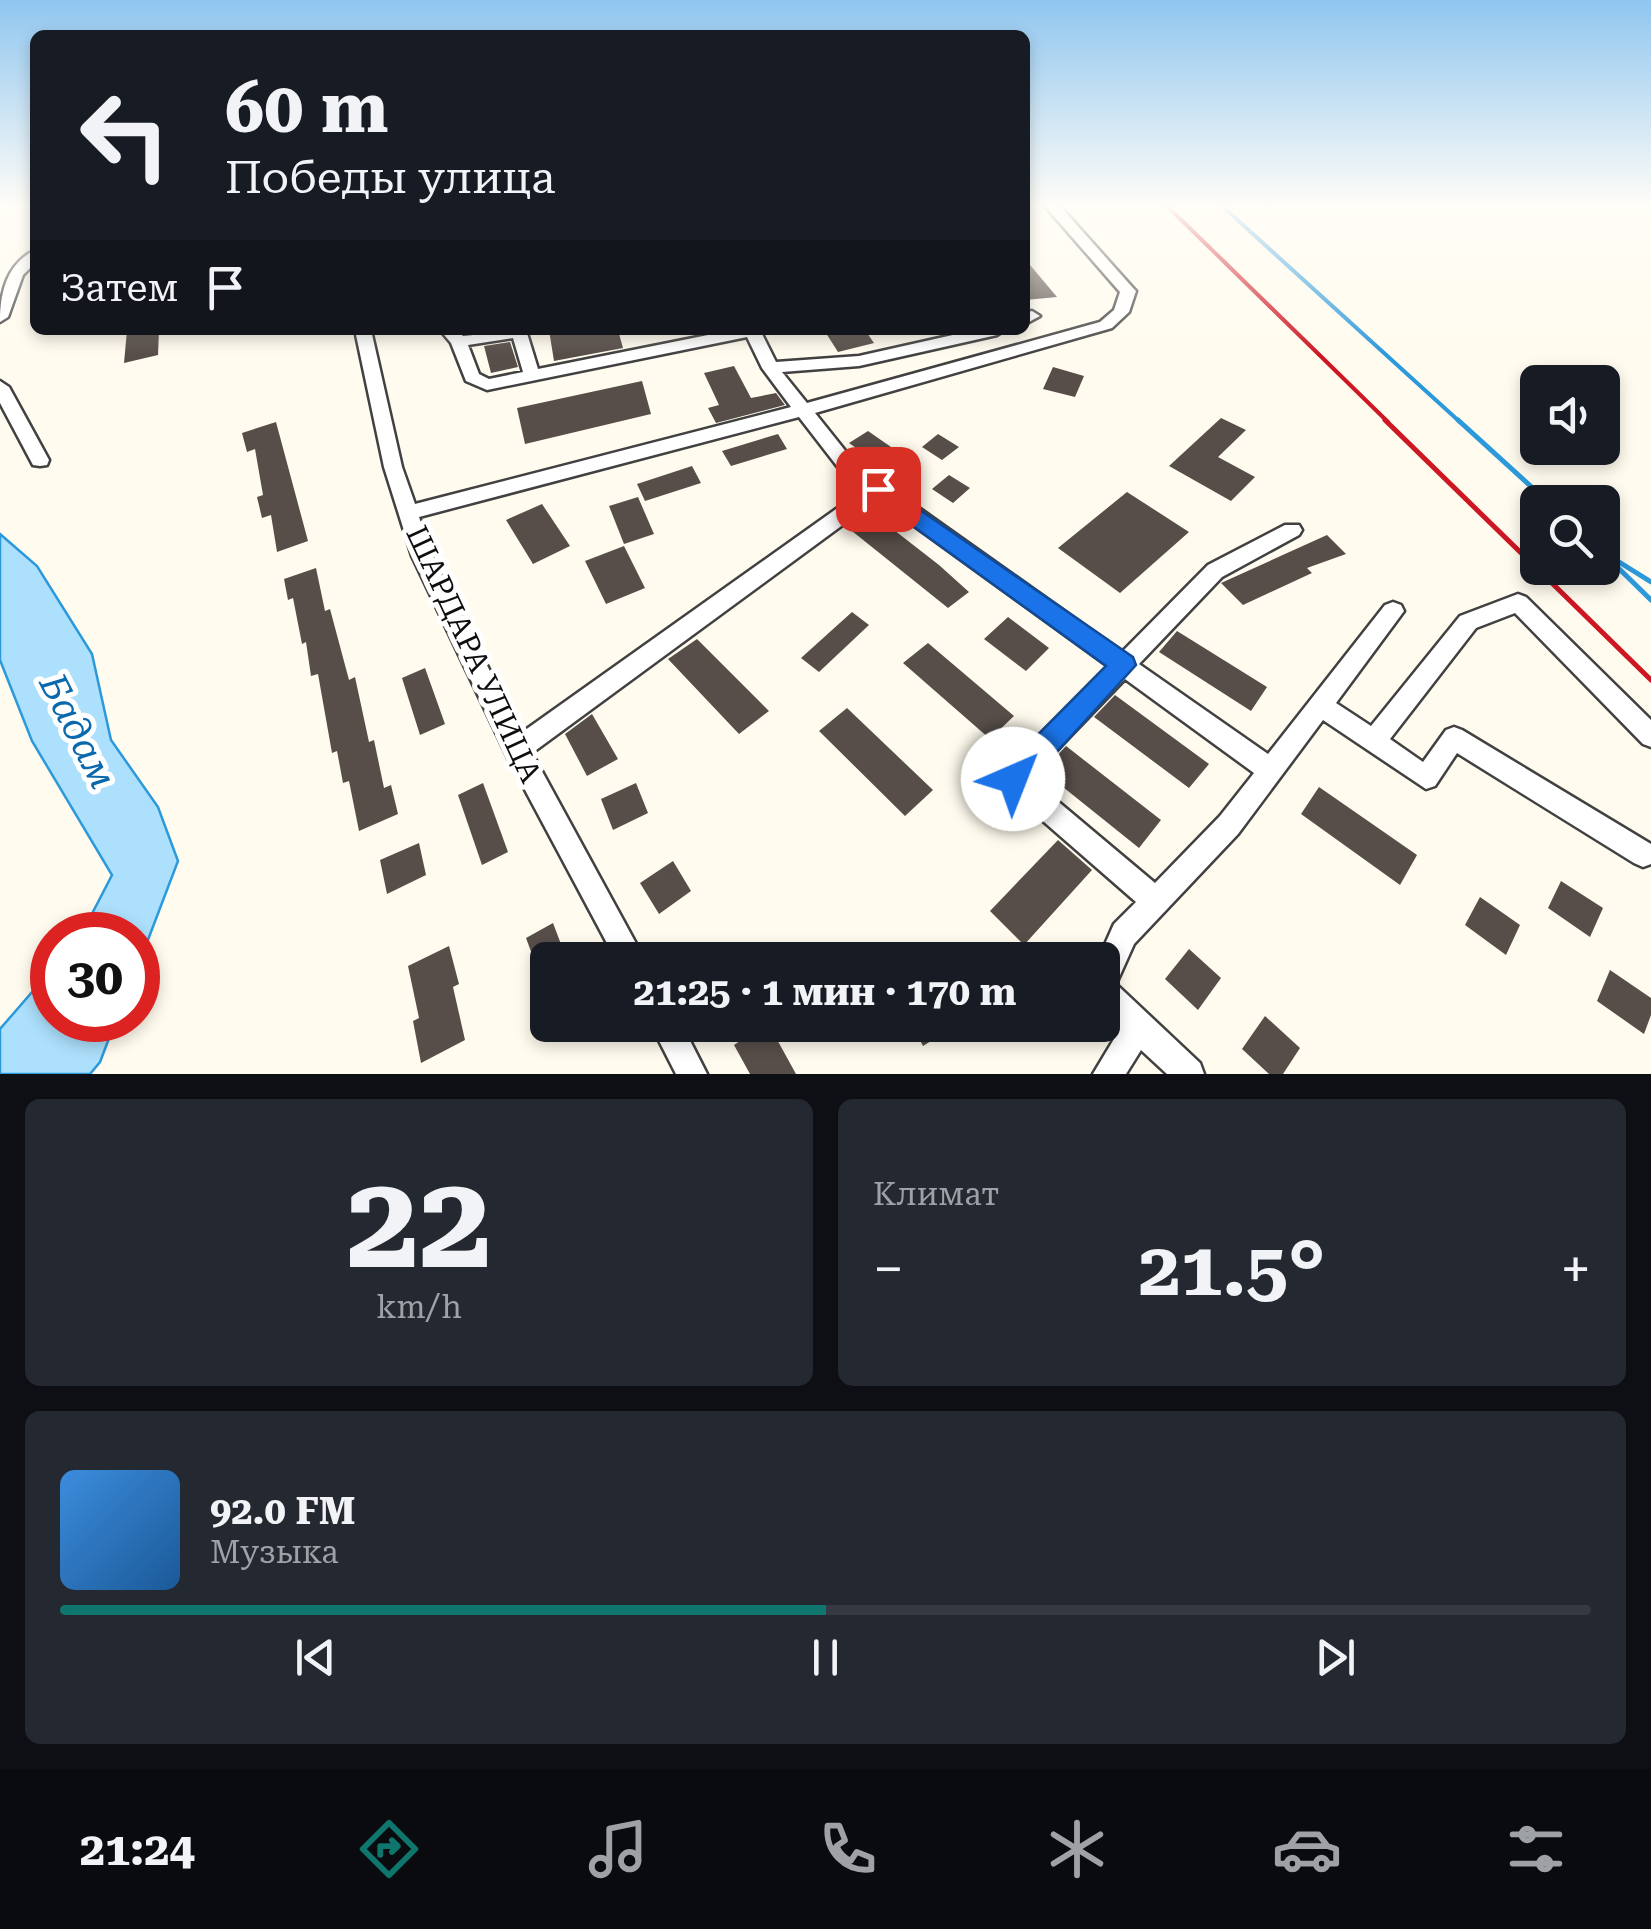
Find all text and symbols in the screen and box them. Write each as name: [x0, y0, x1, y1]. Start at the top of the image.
text: 60 m: [225, 67, 389, 149]
icon: left: [60, 70, 190, 200]
text: Победы улица: [225, 151, 555, 204]
icon: arrive: [198, 260, 253, 315]
text: Затем: [60, 266, 178, 310]
map controls: [1520, 365, 1620, 585]
button: sound: [1520, 365, 1620, 465]
pin: [836, 447, 921, 532]
icon: arrive: [851, 462, 906, 517]
button: search: [1520, 485, 1620, 585]
street label: ШАРДАРА УЛИЦА: [399, 520, 549, 788]
water label: Бадам: [30, 666, 125, 796]
position arrow: [961, 727, 1065, 831]
speed limit sign: 30: [30, 912, 160, 1042]
text: 21:25 · 1 мин · 170 m: [634, 970, 1016, 1014]
text: 22: [346, 1146, 492, 1299]
text: Климат: [873, 1175, 999, 1213]
text: 21.5°: [1139, 1225, 1325, 1313]
text: −: [873, 1237, 904, 1301]
text: +: [1560, 1237, 1591, 1301]
text: km/h: [376, 1288, 462, 1326]
text: 92.0 FM: [210, 1489, 356, 1533]
text: Музыка: [210, 1533, 338, 1571]
icon: previous: [288, 1630, 343, 1685]
icon: pause: [798, 1630, 853, 1685]
icon: next: [1308, 1630, 1363, 1685]
icon: directions: [354, 1814, 424, 1884]
icon: music: [583, 1814, 653, 1884]
icon: phone: [813, 1814, 883, 1884]
icon: climate: [1042, 1814, 1112, 1884]
icon: car: [1272, 1814, 1342, 1884]
icon: filters: [1501, 1814, 1571, 1884]
text: 21:24: [80, 1823, 195, 1876]

